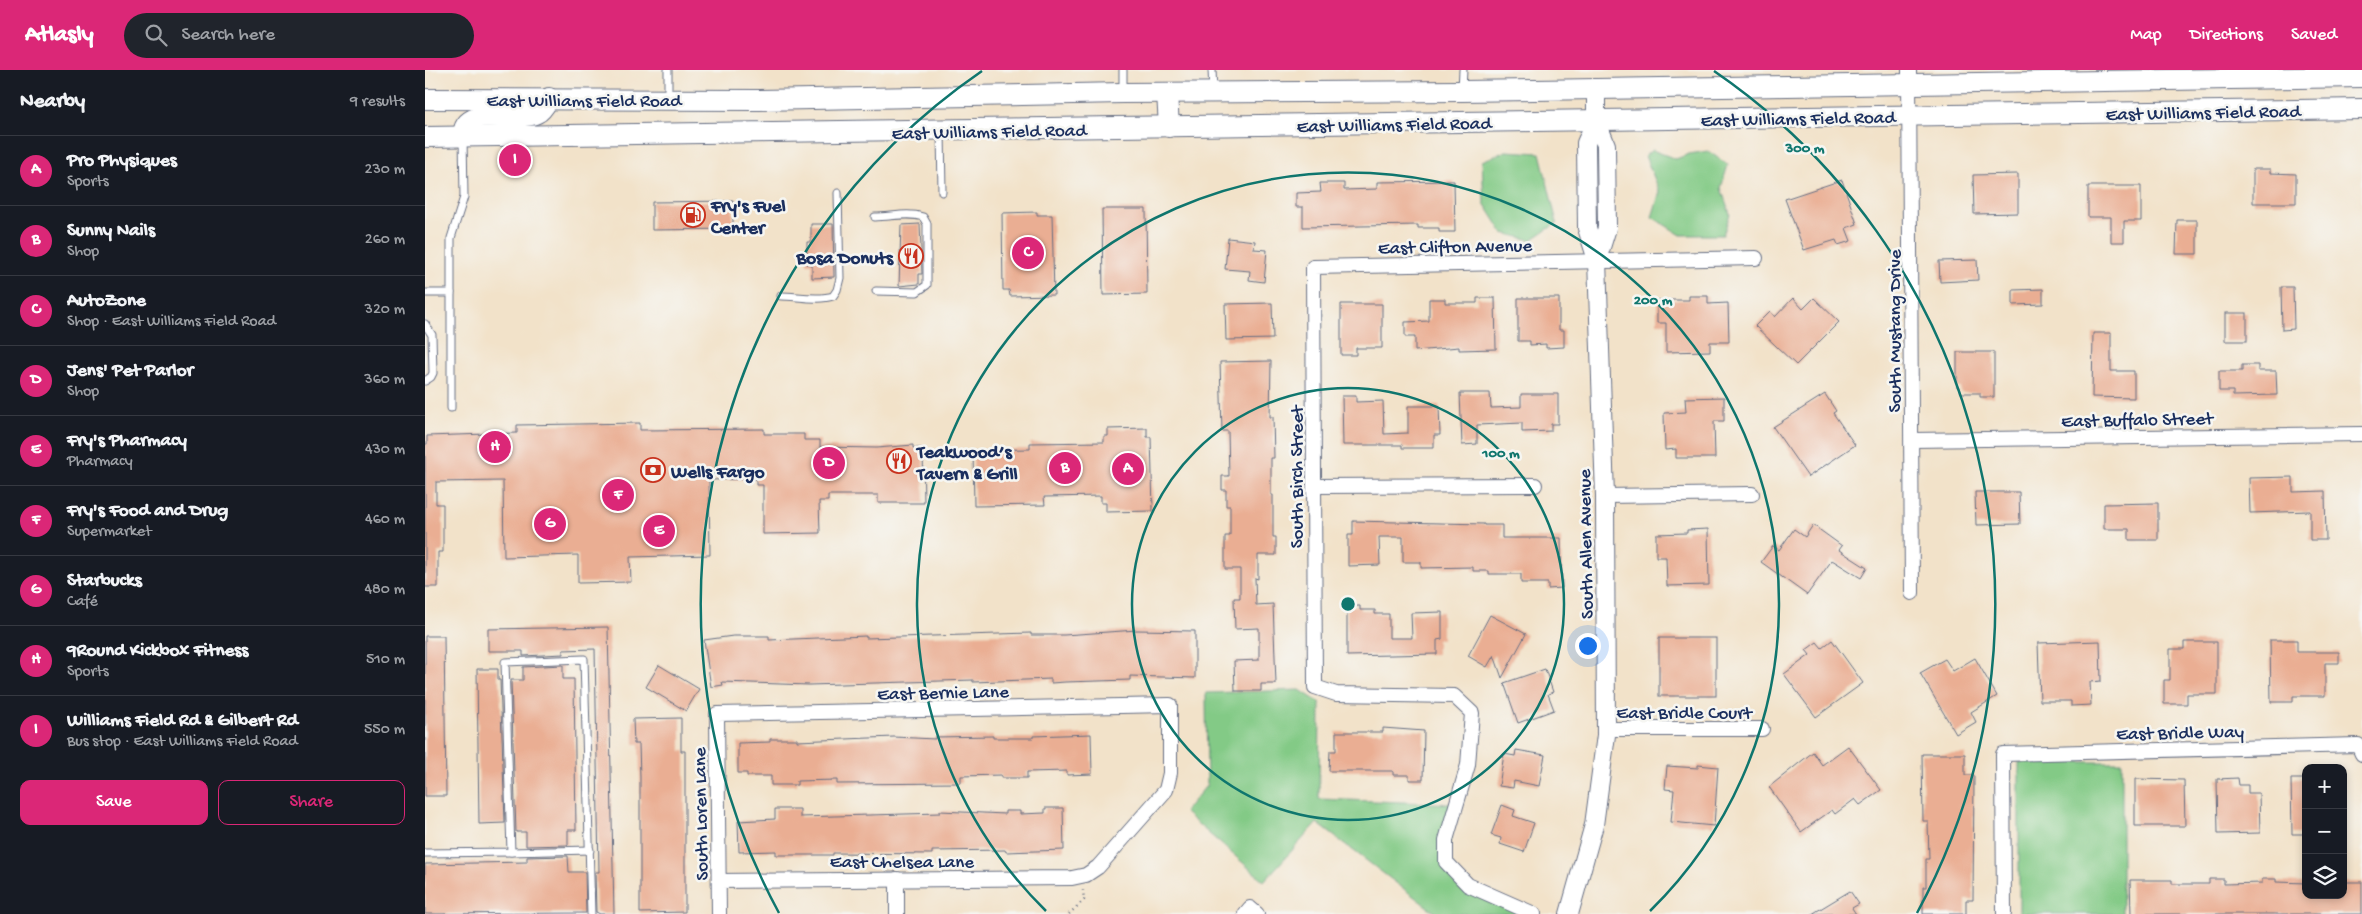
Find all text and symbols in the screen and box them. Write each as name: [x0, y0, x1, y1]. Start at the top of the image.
search box: [124, 13, 474, 58]
text: Atlasly: [25, 21, 94, 50]
icon: search: [142, 21, 170, 49]
text: Search here: [182, 24, 275, 47]
text: Map: [2130, 25, 2162, 46]
text: Directions: [2190, 25, 2263, 46]
text: Saved: [2291, 25, 2337, 46]
text: Nearby: [20, 90, 85, 115]
street label: East Williams Field Road: [487, 91, 683, 114]
text: 9 results: [350, 93, 405, 112]
street label: East Williams Field Road: [2105, 101, 2303, 128]
street label: East Williams Field Road: [1700, 107, 1898, 134]
street label: East Williams Field Road: [1296, 113, 1494, 140]
street label: East Williams Field Road: [891, 120, 1089, 147]
text: 300 m: [1784, 140, 1825, 158]
pin: I: [499, 141, 531, 179]
text: Pro Physiques: [67, 150, 177, 173]
text: A: [31, 161, 41, 180]
text: 230 m: [365, 161, 405, 180]
text: Sports: [67, 173, 109, 192]
place label: Fry's Fuel Center: [710, 196, 786, 241]
fuel station icon: Fry's Fuel Center: [680, 202, 706, 228]
text: Sunny Nails: [67, 220, 155, 243]
text: B: [32, 231, 40, 250]
text: 260 m: [365, 231, 405, 250]
pin: C: [1012, 234, 1044, 272]
street label: East Clifton Avenue: [1378, 236, 1533, 261]
text: Shop: [67, 243, 99, 262]
restaurant icon: Bosa Donuts: [898, 243, 924, 269]
place label: Bosa Donuts: [795, 248, 894, 271]
street label: South Mustang Drive: [1885, 249, 1908, 413]
text: AutoZone: [67, 290, 146, 313]
text: 200 m: [1634, 292, 1673, 310]
text: C: [32, 301, 40, 320]
text: 320 m: [365, 301, 405, 320]
text: Shop · East Williams Field Road: [67, 313, 276, 332]
text: Jens' Pet Parlor: [67, 360, 193, 383]
text: D: [31, 371, 41, 390]
text: 360 m: [364, 371, 405, 390]
text: Shop: [67, 383, 99, 402]
street label: South Birch Street: [1287, 404, 1310, 548]
street label: East Buffalo Street: [2061, 409, 2215, 434]
pin: H: [479, 428, 511, 466]
text: Fry's Pharmacy: [67, 430, 187, 453]
text: E: [31, 441, 41, 460]
text: 430 m: [365, 441, 405, 460]
place label: Teakwood’s Tavern & Grill: [915, 442, 1018, 487]
pin: D: [813, 444, 845, 482]
text: 100 m: [1481, 445, 1520, 463]
restaurant icon: Teakwood’s Tavern & Grill: [886, 448, 912, 474]
pin: B: [1049, 449, 1081, 487]
pin: A: [1112, 450, 1144, 488]
text: Pharmacy: [67, 453, 133, 472]
bank icon: Wells Fargo: [640, 457, 666, 483]
place label: Wells Fargo: [670, 462, 765, 485]
street label: South Allen Avenue: [1575, 469, 1600, 619]
pin: F: [602, 476, 634, 514]
text: Fry's Food and Drug: [67, 500, 228, 523]
pin: G: [534, 505, 566, 543]
text: F: [32, 511, 40, 530]
text: 460 m: [365, 511, 405, 530]
pin: E: [643, 512, 675, 550]
text: Supermarket: [67, 523, 152, 542]
text: Starbucks: [67, 570, 142, 593]
text: G: [31, 581, 41, 600]
text: 480 m: [364, 581, 405, 600]
text: Café: [67, 593, 98, 612]
centre of rings: [1339, 595, 1357, 613]
your location: [1575, 633, 1601, 659]
text: 9Round Kickbox Fitness: [67, 640, 248, 663]
text: H: [31, 651, 41, 670]
text: 510 m: [366, 651, 405, 670]
text: Sports: [67, 663, 109, 682]
street label: East Bernie Lane: [877, 682, 1009, 707]
street label: East Bridle Court: [1616, 703, 1754, 726]
text: Williams Field Rd & Gilbert Rd: [67, 710, 298, 733]
text: I: [34, 721, 38, 740]
text: 550 m: [364, 721, 405, 740]
street label: East Bridle Way: [2116, 722, 2245, 747]
text: Bus stop · East Williams Field Road: [67, 733, 298, 752]
street label: South Loren Lane: [690, 747, 715, 881]
map controls: [2302, 764, 2347, 899]
button: +: [2302, 764, 2347, 809]
button: Save: [20, 780, 208, 825]
button: Share: [218, 780, 405, 825]
button: −: [2302, 809, 2347, 854]
street label: East Chelsea Lane: [830, 852, 974, 875]
button: layers: [2302, 854, 2347, 899]

